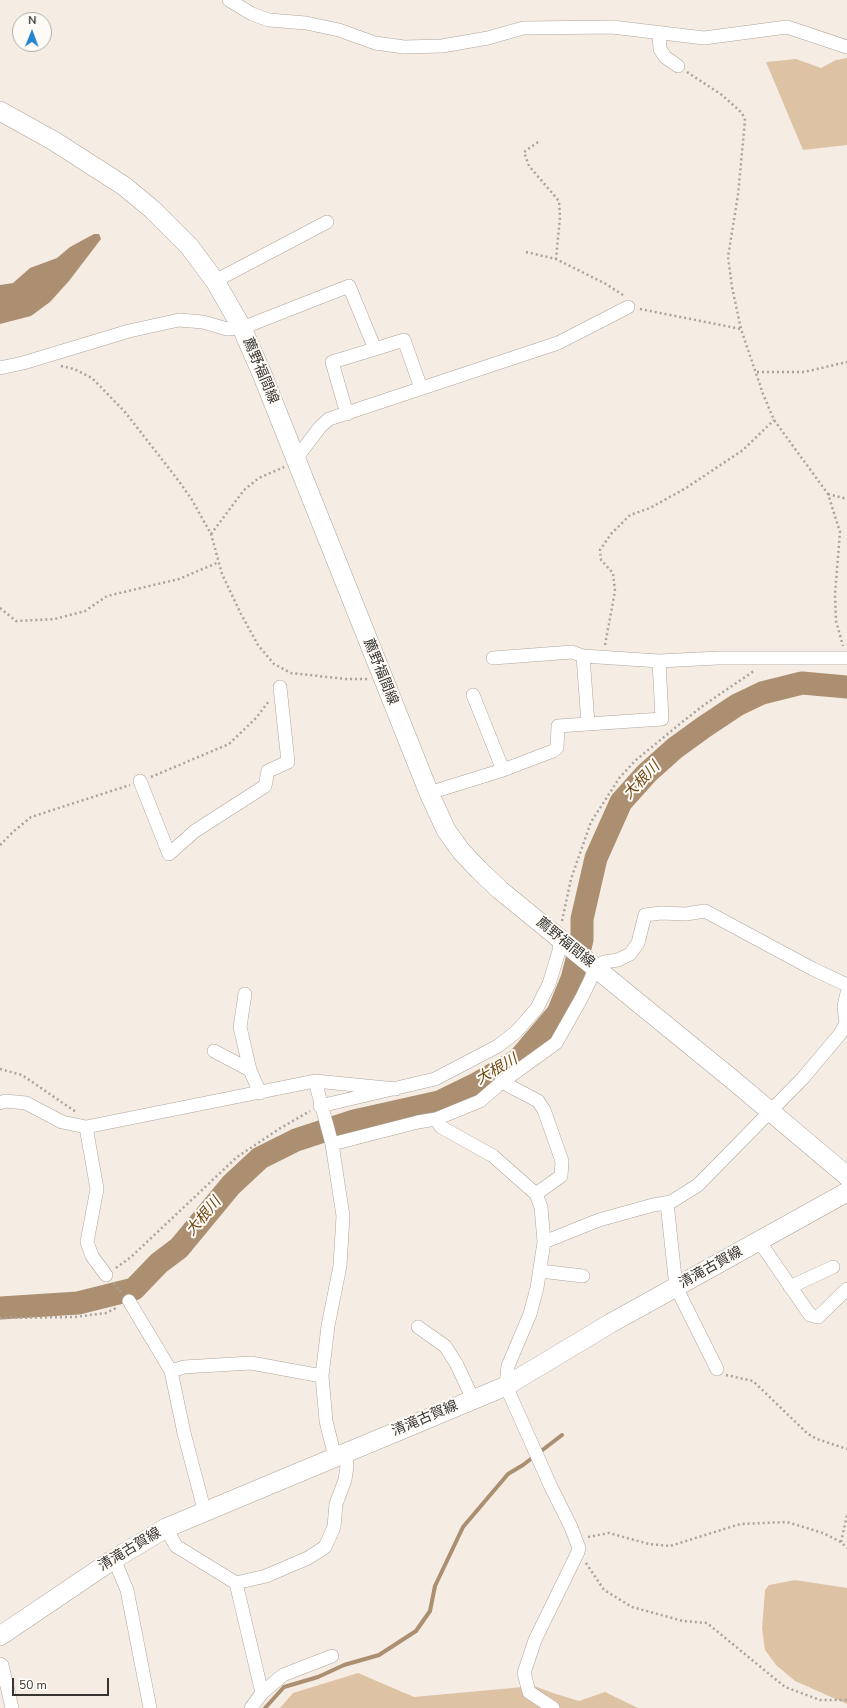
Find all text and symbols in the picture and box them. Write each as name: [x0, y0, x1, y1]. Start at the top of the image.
north arrow: [12, 12, 52, 52]
text: N: [28, 13, 36, 28]
street label: 薦野福間線: [239, 336, 281, 406]
street label: 薦野福間線: [359, 636, 401, 708]
water label: 大根川: [620, 759, 664, 803]
street label: 薦野福間線: [533, 914, 597, 972]
water label: 大根川: [473, 1051, 521, 1089]
water label: 大根川: [183, 1194, 225, 1240]
street label: 清滝古賀線: [676, 1244, 746, 1292]
street label: 清滝古賀線: [390, 1398, 460, 1440]
street label: 清滝古賀線: [96, 1525, 164, 1575]
scale bar: [14, 1670, 111, 1696]
text: 50 m: [19, 1677, 47, 1693]

